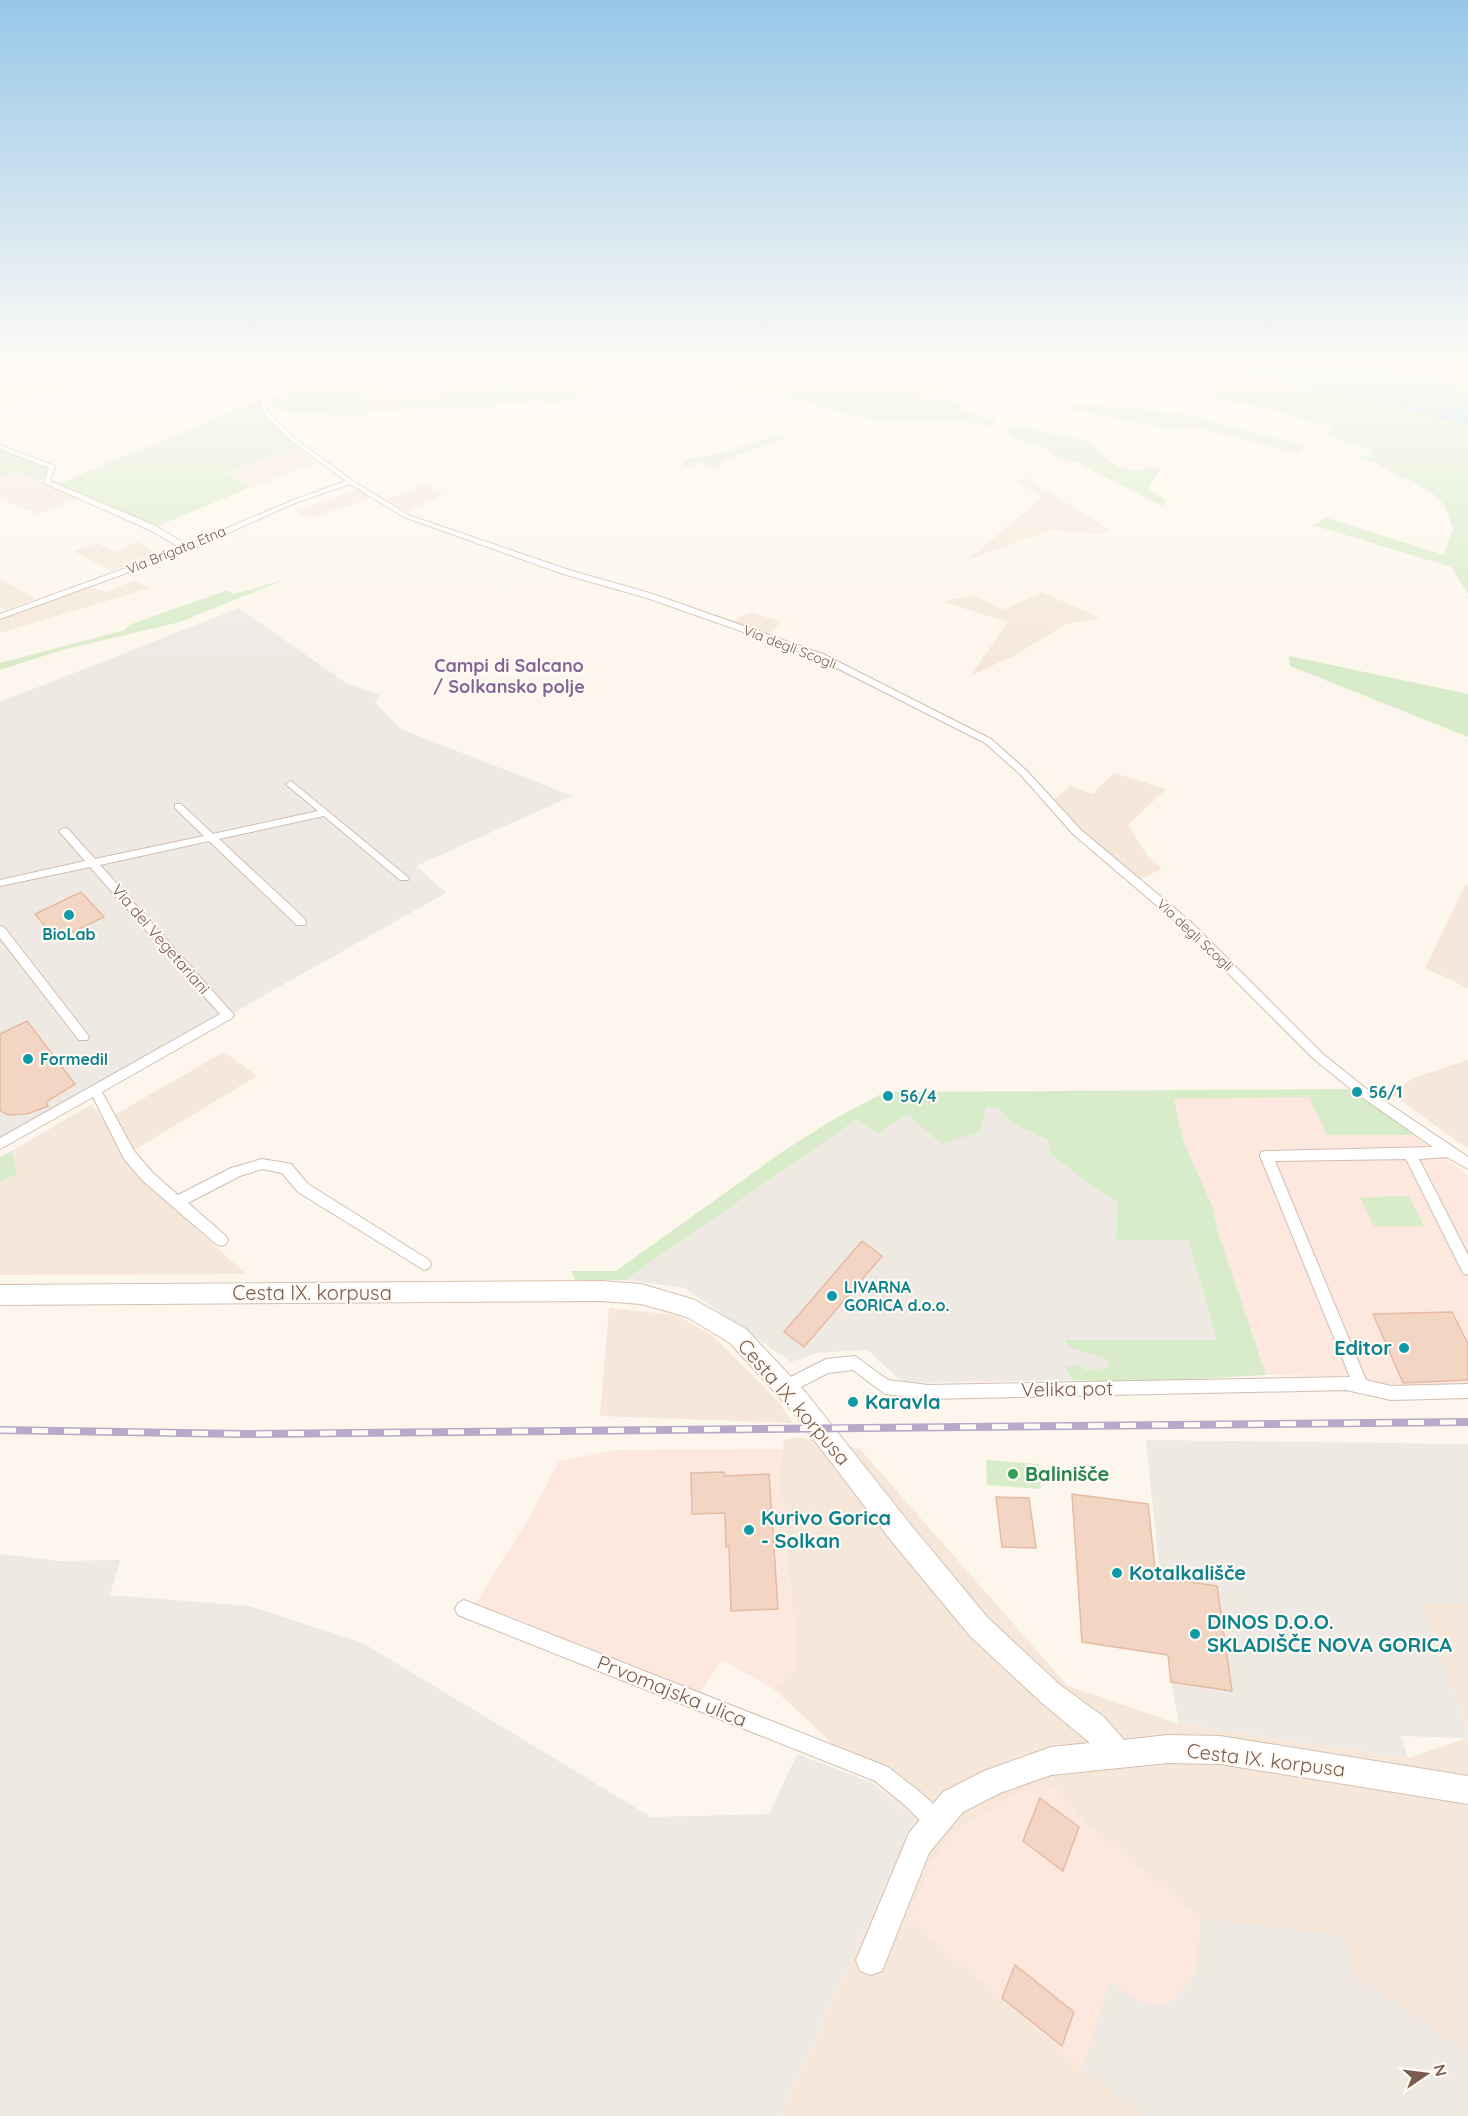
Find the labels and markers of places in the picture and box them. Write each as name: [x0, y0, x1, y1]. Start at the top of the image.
marker: BioLab: [62, 908, 76, 922]
place label: BioLab: [42, 924, 96, 944]
place label: Formedil: [40, 1049, 108, 1069]
marker: Formedil: [21, 1052, 35, 1066]
place label: 56/1: [1369, 1082, 1402, 1102]
marker: 56/1: [1350, 1085, 1364, 1099]
place label: 56/4: [900, 1086, 937, 1106]
marker: 56/4: [881, 1089, 895, 1103]
place label: LIVARNA GORICA d.o.o.: [844, 1277, 949, 1315]
marker: LIVARNA GORICA d.o.o.: [825, 1289, 839, 1303]
place label: Editor: [1334, 1335, 1392, 1360]
marker: Editor: [1397, 1341, 1411, 1355]
place label: Karavla: [865, 1389, 941, 1414]
marker: Karavla: [846, 1395, 860, 1409]
place label: Balinišče: [1025, 1461, 1109, 1486]
marker: Balinišče: [1006, 1467, 1020, 1481]
place label: Kurivo Gorica - Solkan: [761, 1505, 891, 1553]
marker: Kurivo Gorica - Solkan: [742, 1523, 756, 1537]
place label: Kotalkališče: [1129, 1560, 1246, 1585]
marker: Kotalkališče: [1110, 1566, 1124, 1580]
place label: DINOS D.O.O. SKLADIŠČE NOVA GORICA: [1207, 1609, 1452, 1657]
marker: DINOS D.O.O. SKLADIŠČE NOVA GORICA: [1188, 1627, 1202, 1641]

